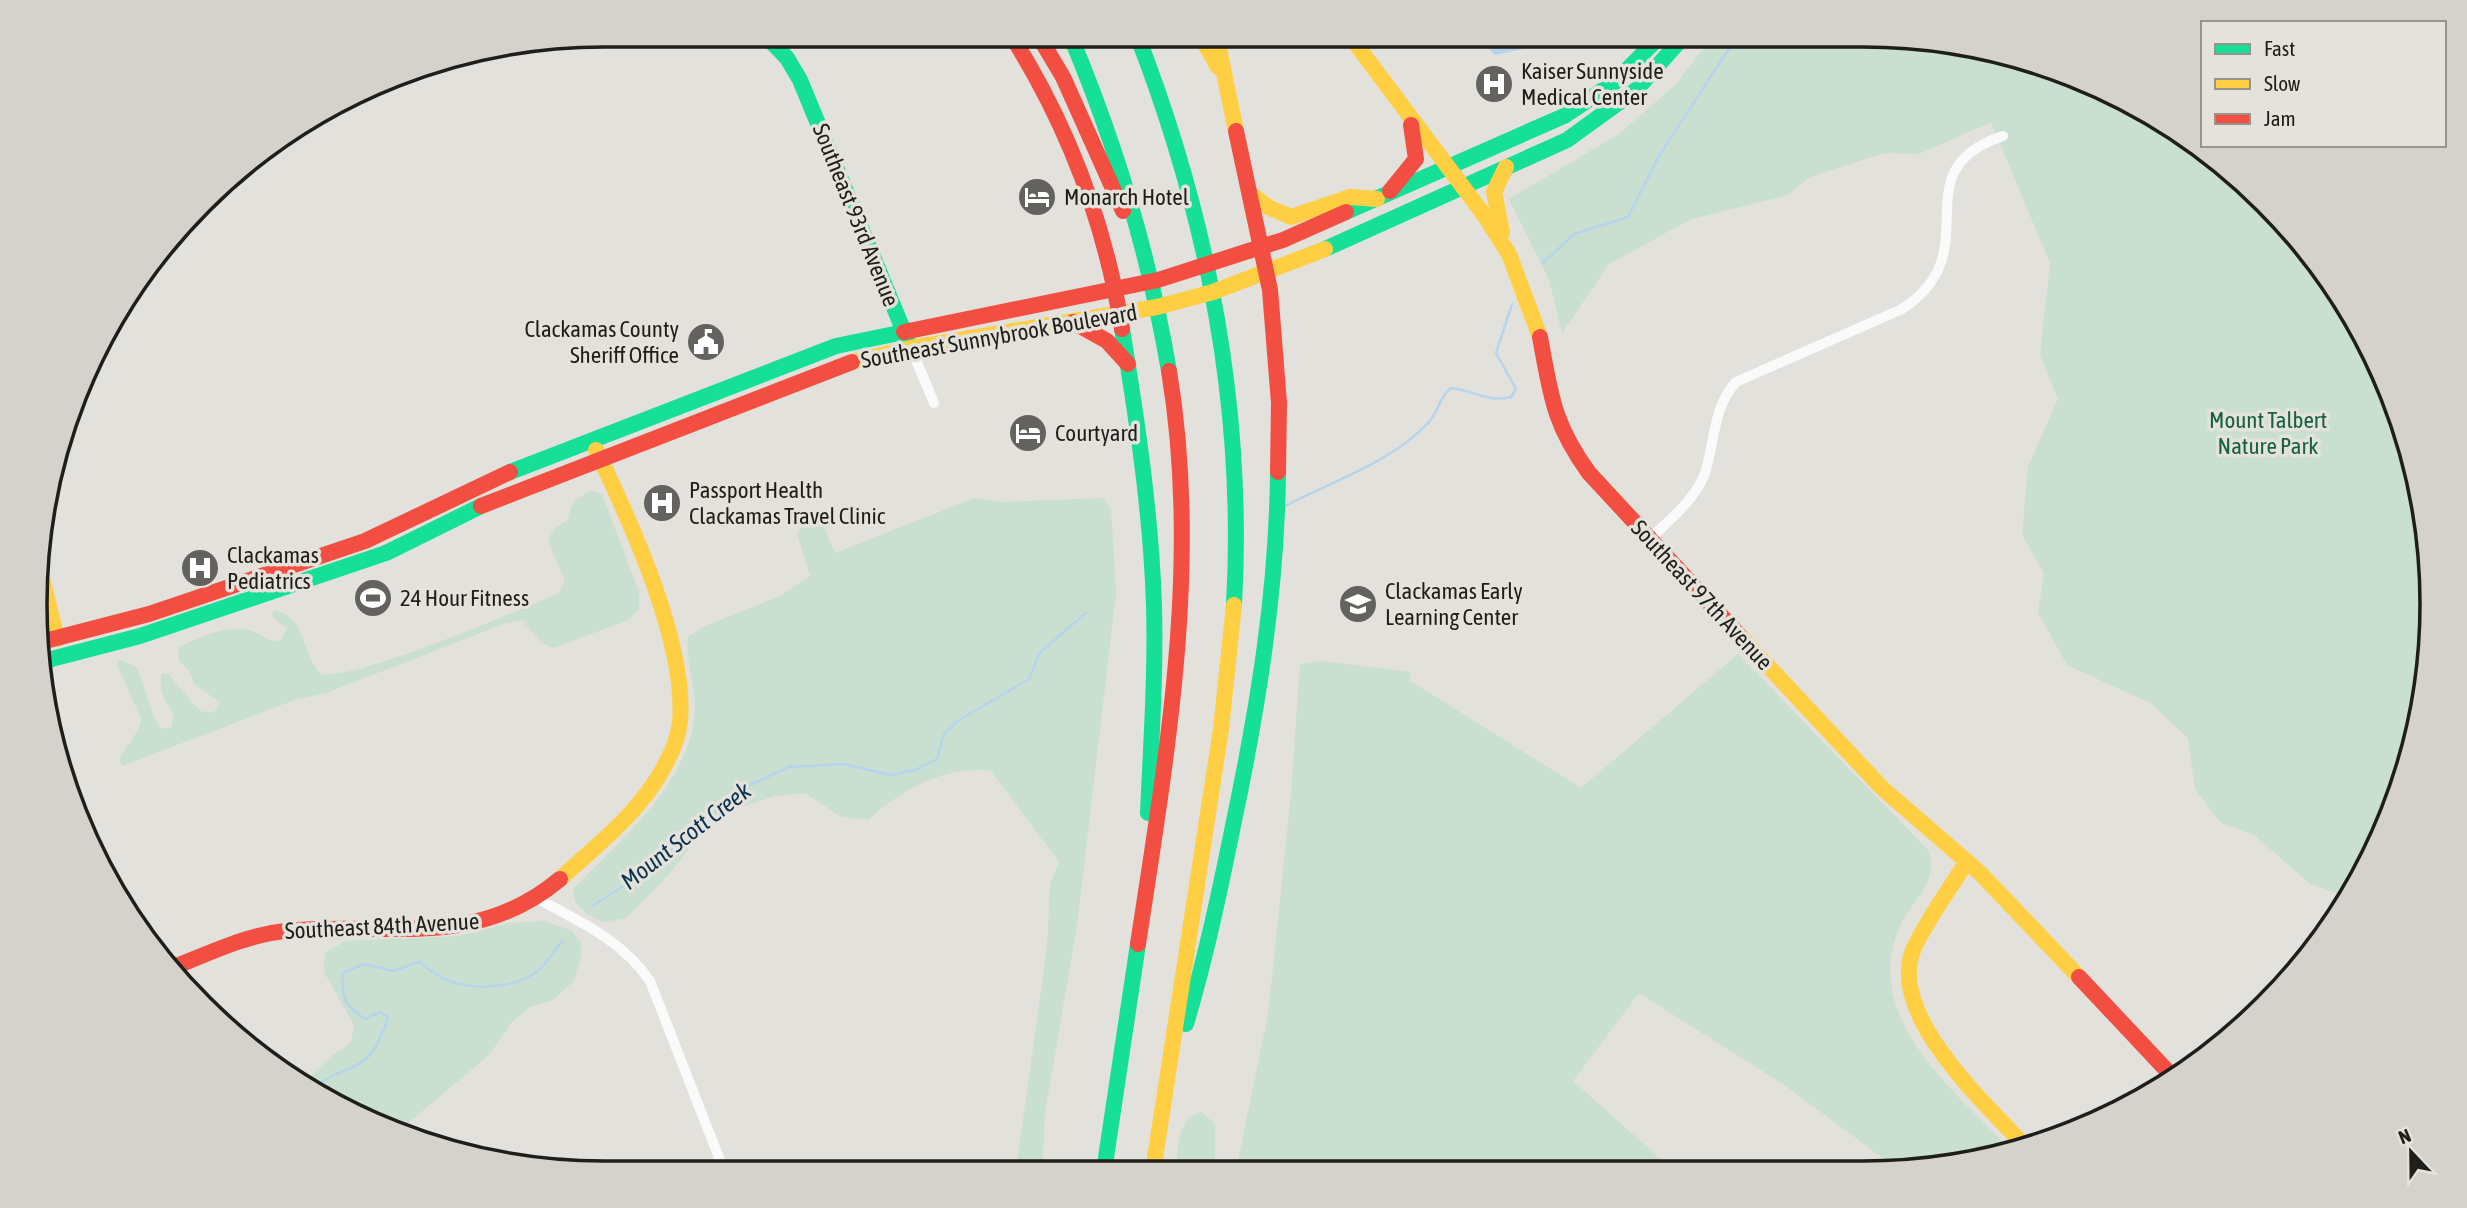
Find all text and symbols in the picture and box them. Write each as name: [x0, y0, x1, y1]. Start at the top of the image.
legend: [2201, 21, 2446, 147]
text: Fast: [2264, 36, 2295, 60]
place label: Kaiser Sunnyside Medical Center: [1521, 58, 1664, 110]
hospital icon: Kaiser Sunnyside Medical Center: [1473, 63, 1515, 105]
text: Slow: [2264, 71, 2301, 95]
text: Jam: [2264, 106, 2296, 130]
street label: Southeast 93rd Avenue: [808, 120, 904, 310]
hotel icon: Monarch Hotel: [1016, 176, 1058, 218]
place label: Monarch Hotel: [1064, 184, 1189, 210]
street label: Southeast Sunnybrook Boulevard: [859, 299, 1139, 373]
place label: Clackamas County Sheriff Office: [524, 316, 679, 368]
public building icon: Clackamas County Sheriff Office: [685, 321, 727, 363]
park label: Mount Talbert Nature Park: [2209, 407, 2327, 459]
hotel icon: Courtyard: [1007, 412, 1049, 454]
place label: Courtyard: [1055, 420, 1138, 446]
place label: Passport Health Clackamas Travel Clinic: [689, 477, 886, 529]
hospital icon: Passport Health Clackamas Travel Clinic: [641, 482, 683, 524]
street label: Southeast 97th Avenue: [1626, 515, 1778, 675]
place label: Clackamas Pediatrics: [227, 542, 319, 594]
hospital icon: Clackamas Pediatrics: [179, 547, 221, 589]
sports icon: 24 Hour Fitness: [352, 577, 394, 619]
place label: Clackamas Early Learning Center: [1385, 578, 1523, 630]
school or university icon: Clackamas Early Learning Center: [1337, 583, 1379, 625]
place label: 24 Hour Fitness: [400, 585, 529, 611]
water label: Mount Scott Creek: [615, 776, 756, 895]
street label: Southeast 84th Avenue: [284, 908, 480, 944]
north arrow: [2376, 1117, 2446, 1187]
text: N: [2395, 1124, 2414, 1149]

